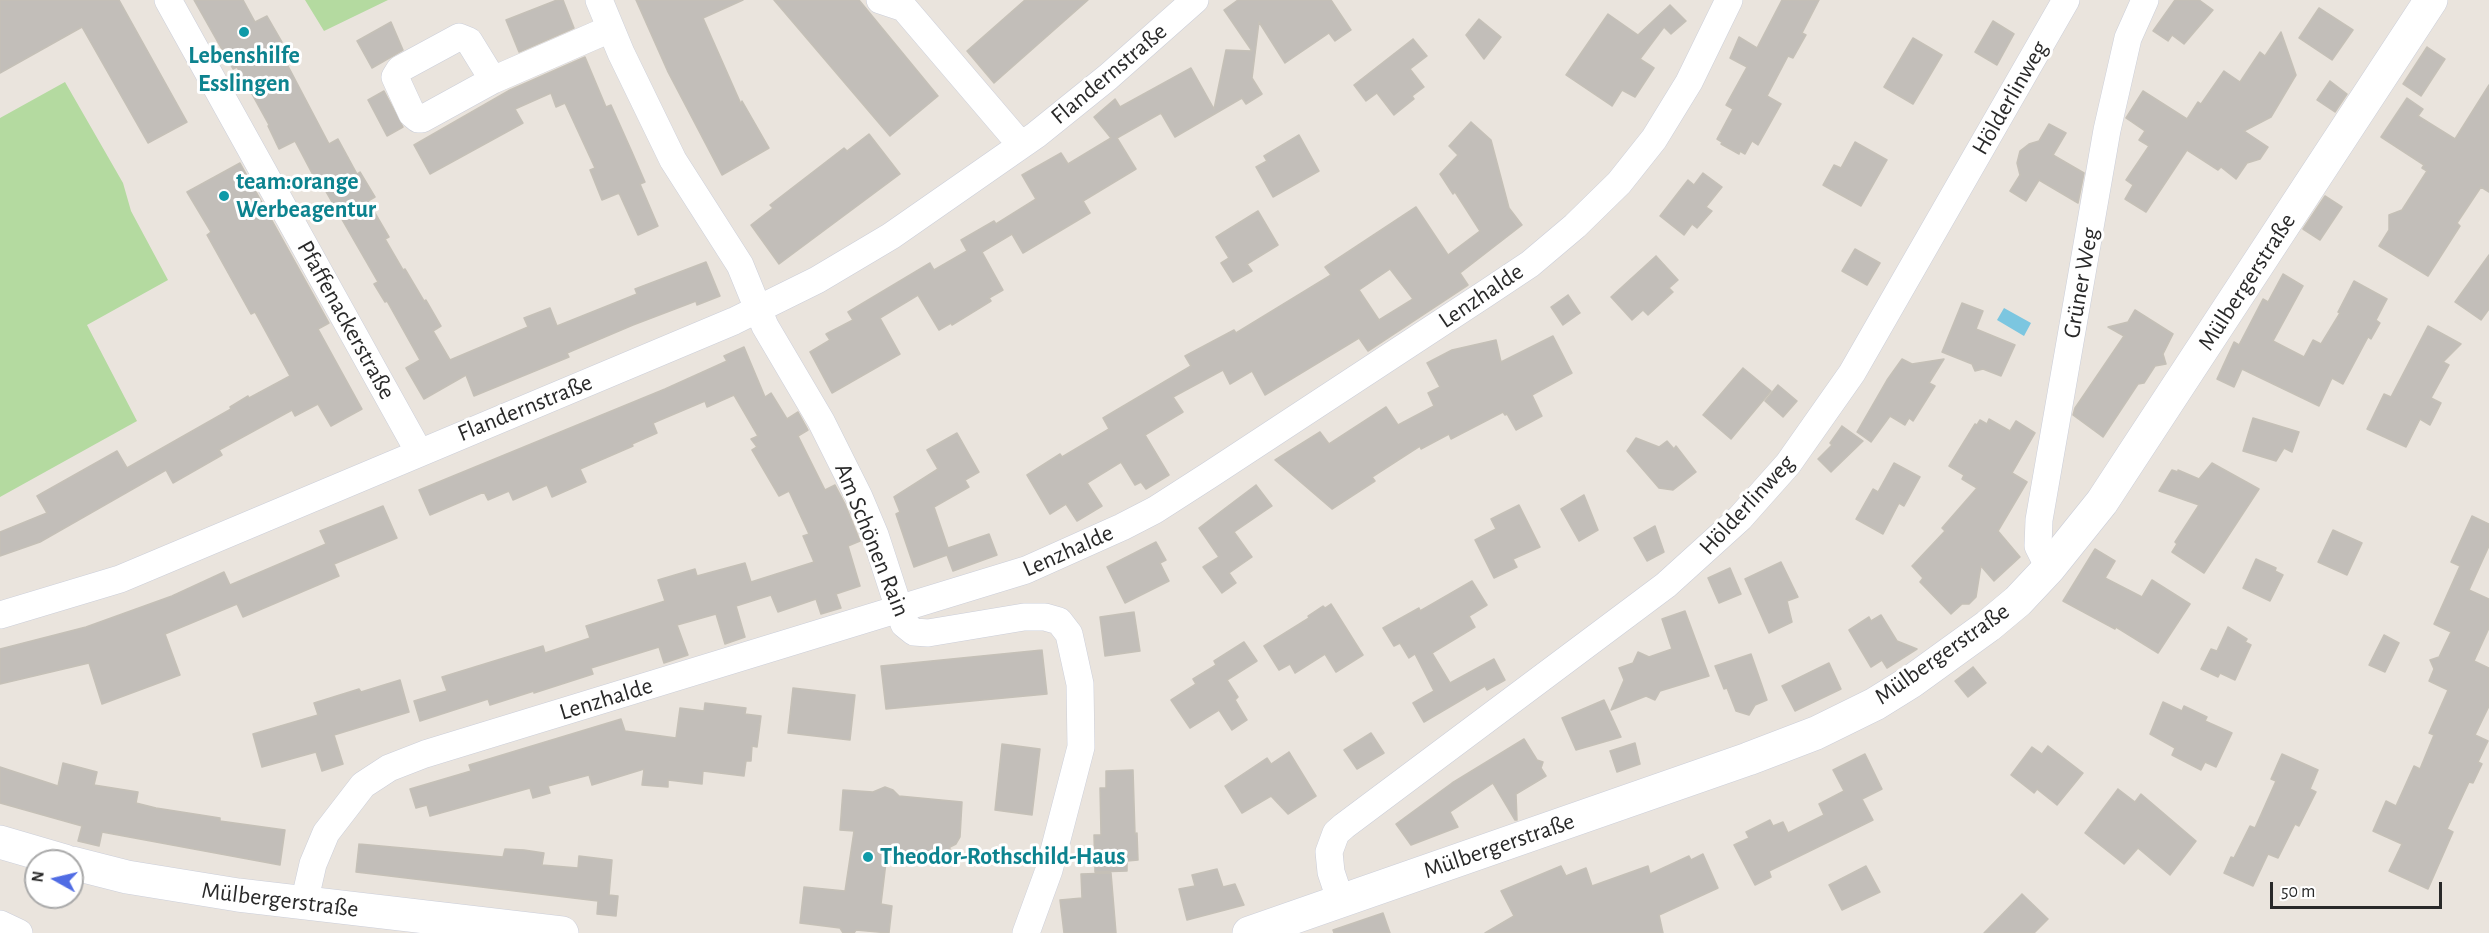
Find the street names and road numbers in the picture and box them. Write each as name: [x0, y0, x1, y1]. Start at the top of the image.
street label: Flandernstraße: [1045, 17, 1173, 131]
street label: Hölderlinweg: [1966, 36, 2054, 160]
street label: Mülbergerstraße: [2192, 208, 2302, 356]
street label: Grüner Weg: [2057, 225, 2105, 341]
street label: Pfaffenackerstraße: [290, 236, 402, 404]
street label: Lenzhalde: [1433, 257, 1529, 335]
street label: Flandernstraße: [453, 368, 597, 448]
street label: Hölderlinweg: [1693, 449, 1801, 561]
street label: Am Schönen Rain: [828, 459, 916, 621]
street label: Lenzhalde: [1018, 518, 1118, 584]
street label: Mülbergerstraße: [1869, 597, 2015, 711]
street label: Lenzhalde: [556, 671, 656, 727]
street label: Mülbergerstraße: [1420, 807, 1578, 885]
street label: Mülbergerstraße: [200, 876, 360, 924]

